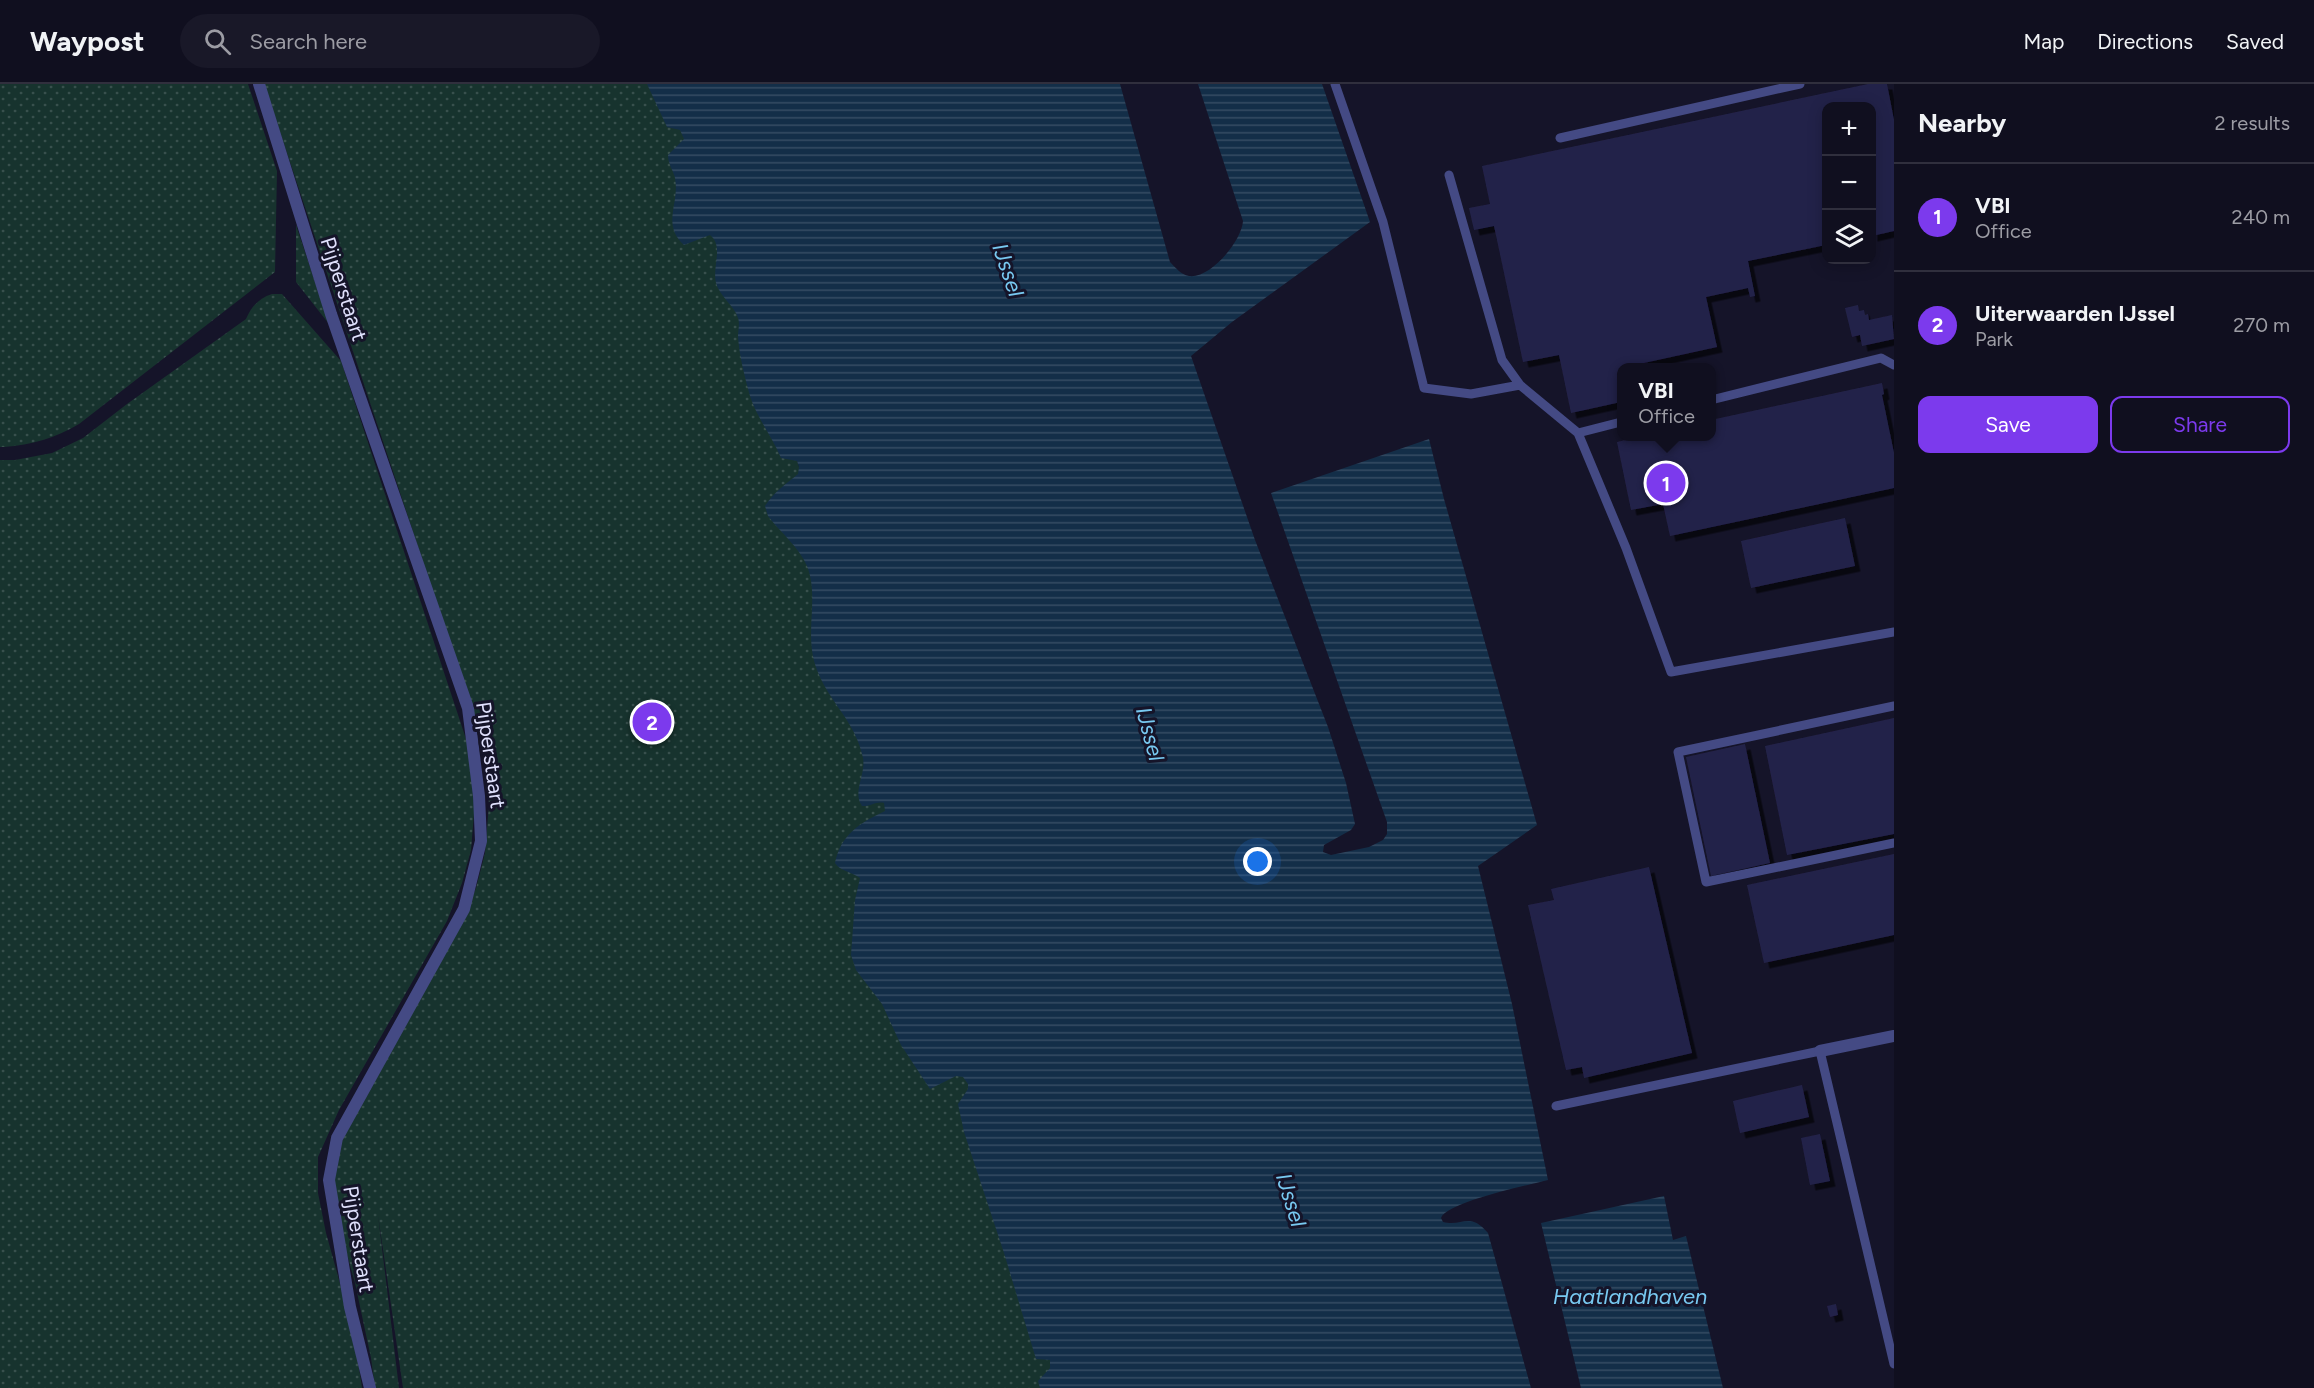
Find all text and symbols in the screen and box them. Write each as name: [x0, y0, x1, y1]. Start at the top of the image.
search box: [180, 14, 600, 68]
text: Waypost: [30, 24, 144, 58]
icon: search: [201, 25, 234, 58]
text: Search here: [249, 28, 367, 55]
text: Map: [2023, 29, 2064, 54]
text: Directions: [2097, 29, 2193, 54]
text: Saved: [2226, 29, 2284, 54]
map controls: [1822, 102, 1876, 264]
button: +: [1822, 102, 1876, 156]
text: Nearby: [1918, 107, 2006, 139]
text: 2 results: [2214, 111, 2290, 135]
button: −: [1822, 156, 1876, 210]
text: VBI: [1975, 192, 2011, 219]
text: 1: [1933, 205, 1942, 229]
text: 240 m: [2232, 205, 2290, 229]
button: layers: [1822, 210, 1876, 264]
text: Office: [1975, 219, 2032, 243]
street label: Pijperstaart: [315, 234, 373, 344]
water label: IJssel: [986, 240, 1030, 300]
text: Uiterwaarden IJssel: [1975, 300, 2175, 327]
text: 2: [1932, 313, 1943, 337]
text: 270 m: [2233, 313, 2290, 337]
text: Park: [1975, 327, 2013, 351]
popup: [1617, 363, 1716, 441]
text: VBI: [1638, 377, 1674, 404]
button: Save: [1918, 396, 2098, 453]
button: Share: [2110, 396, 2290, 453]
text: Office: [1638, 404, 1695, 428]
pin: 1: [1646, 460, 1686, 506]
street label: Pijperstaart: [471, 700, 511, 810]
pin: 2: [632, 700, 672, 744]
water label: IJssel: [1130, 704, 1170, 764]
your location: [1243, 847, 1272, 876]
water label: IJssel: [1270, 1170, 1312, 1230]
street label: Pijperstaart: [338, 1184, 380, 1294]
water label: Haatlandhaven: [1553, 1283, 1707, 1310]

